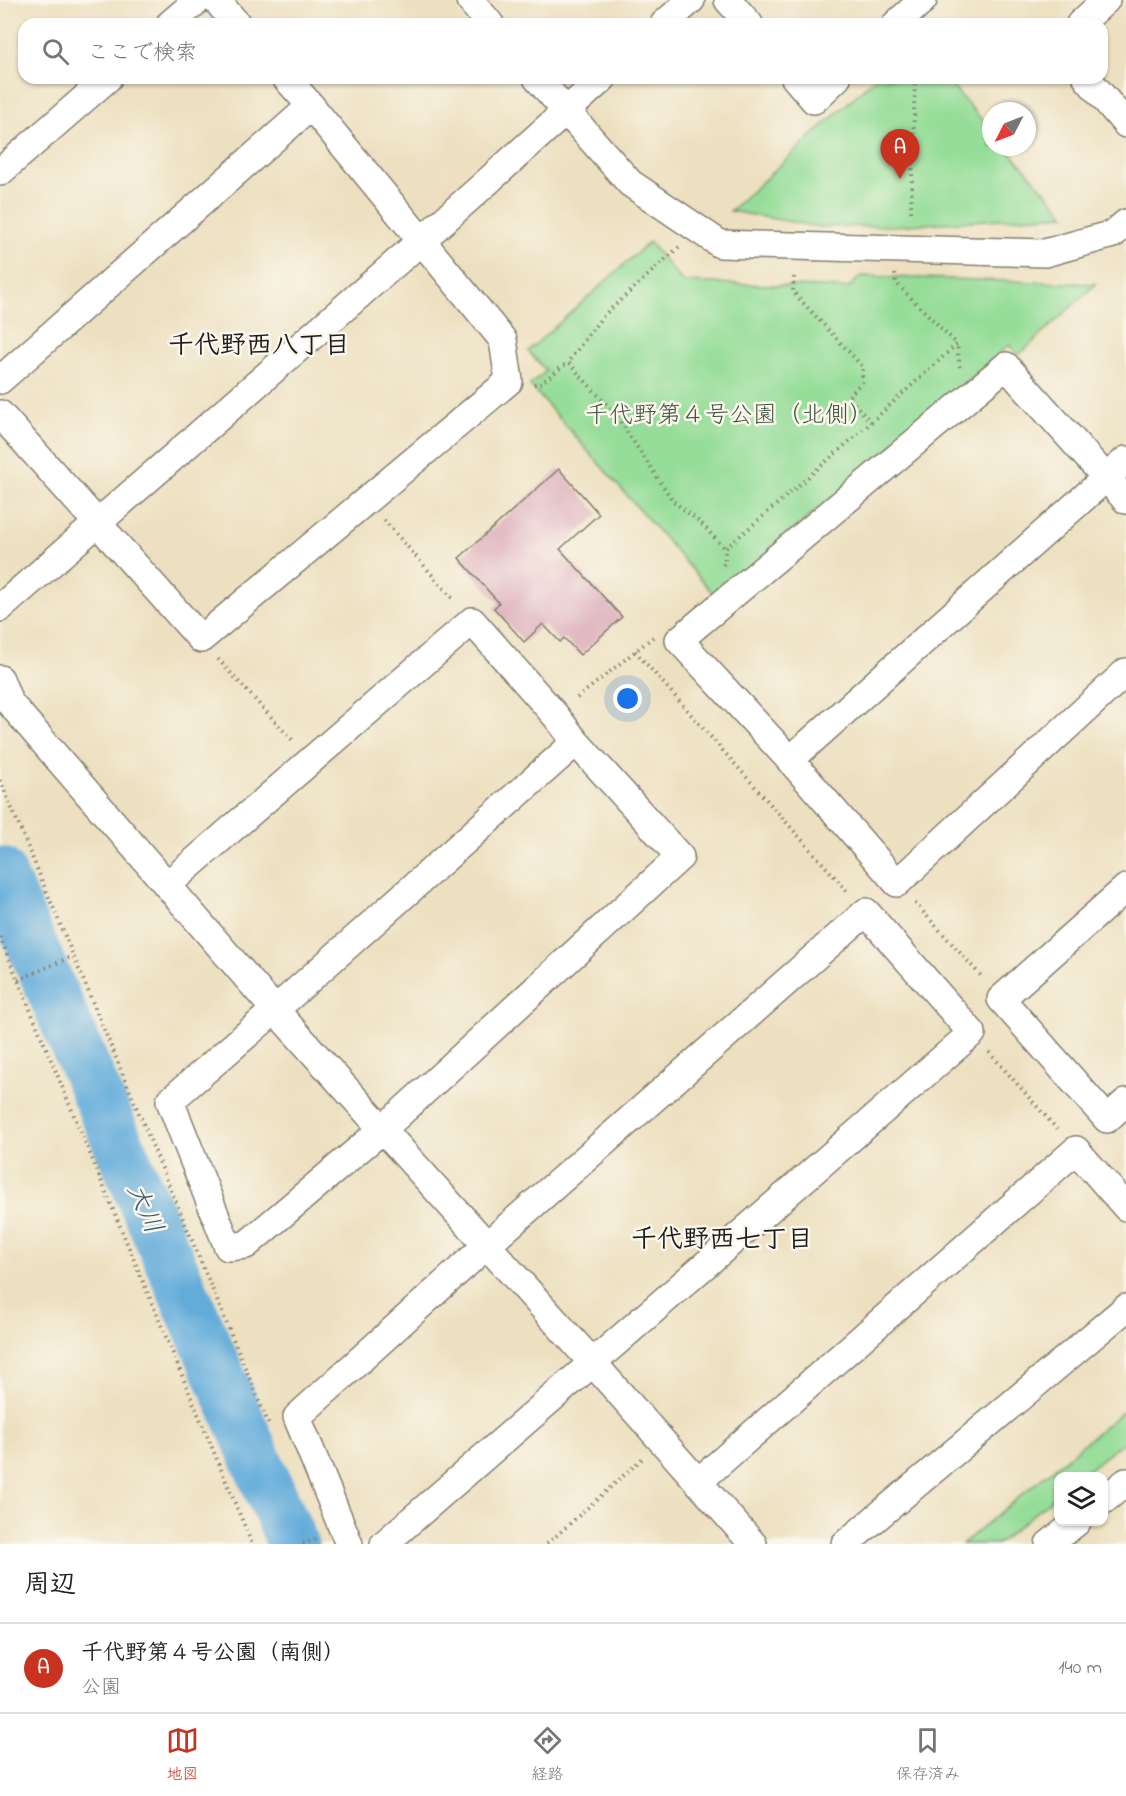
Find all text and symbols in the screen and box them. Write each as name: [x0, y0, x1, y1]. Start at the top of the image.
search box: [18, 18, 1108, 84]
icon: search: [39, 35, 72, 68]
text: ここで検索: [87, 38, 197, 70]
north arrow: [982, 102, 1036, 156]
pin: A: [880, 130, 920, 179]
district label: 千代野西八丁目: [168, 328, 350, 366]
park label: 千代野第４号公園（北側）: [585, 399, 873, 434]
your location: [613, 684, 642, 713]
water label: 大川: [115, 1178, 171, 1241]
district label: 千代野西七丁目: [631, 1222, 813, 1260]
map controls: [1054, 1472, 1108, 1526]
button: layers: [1054, 1472, 1108, 1526]
text: 周辺: [24, 1567, 76, 1605]
text: 千代野第４号公園（南側）: [81, 1638, 345, 1670]
text: A: [37, 1654, 50, 1683]
text: 140 m: [1058, 1654, 1102, 1683]
text: 公園: [81, 1674, 121, 1703]
tab: 地図: [166, 1724, 199, 1787]
tab: 経路: [531, 1724, 564, 1787]
tab: 保存済み: [896, 1724, 960, 1787]

